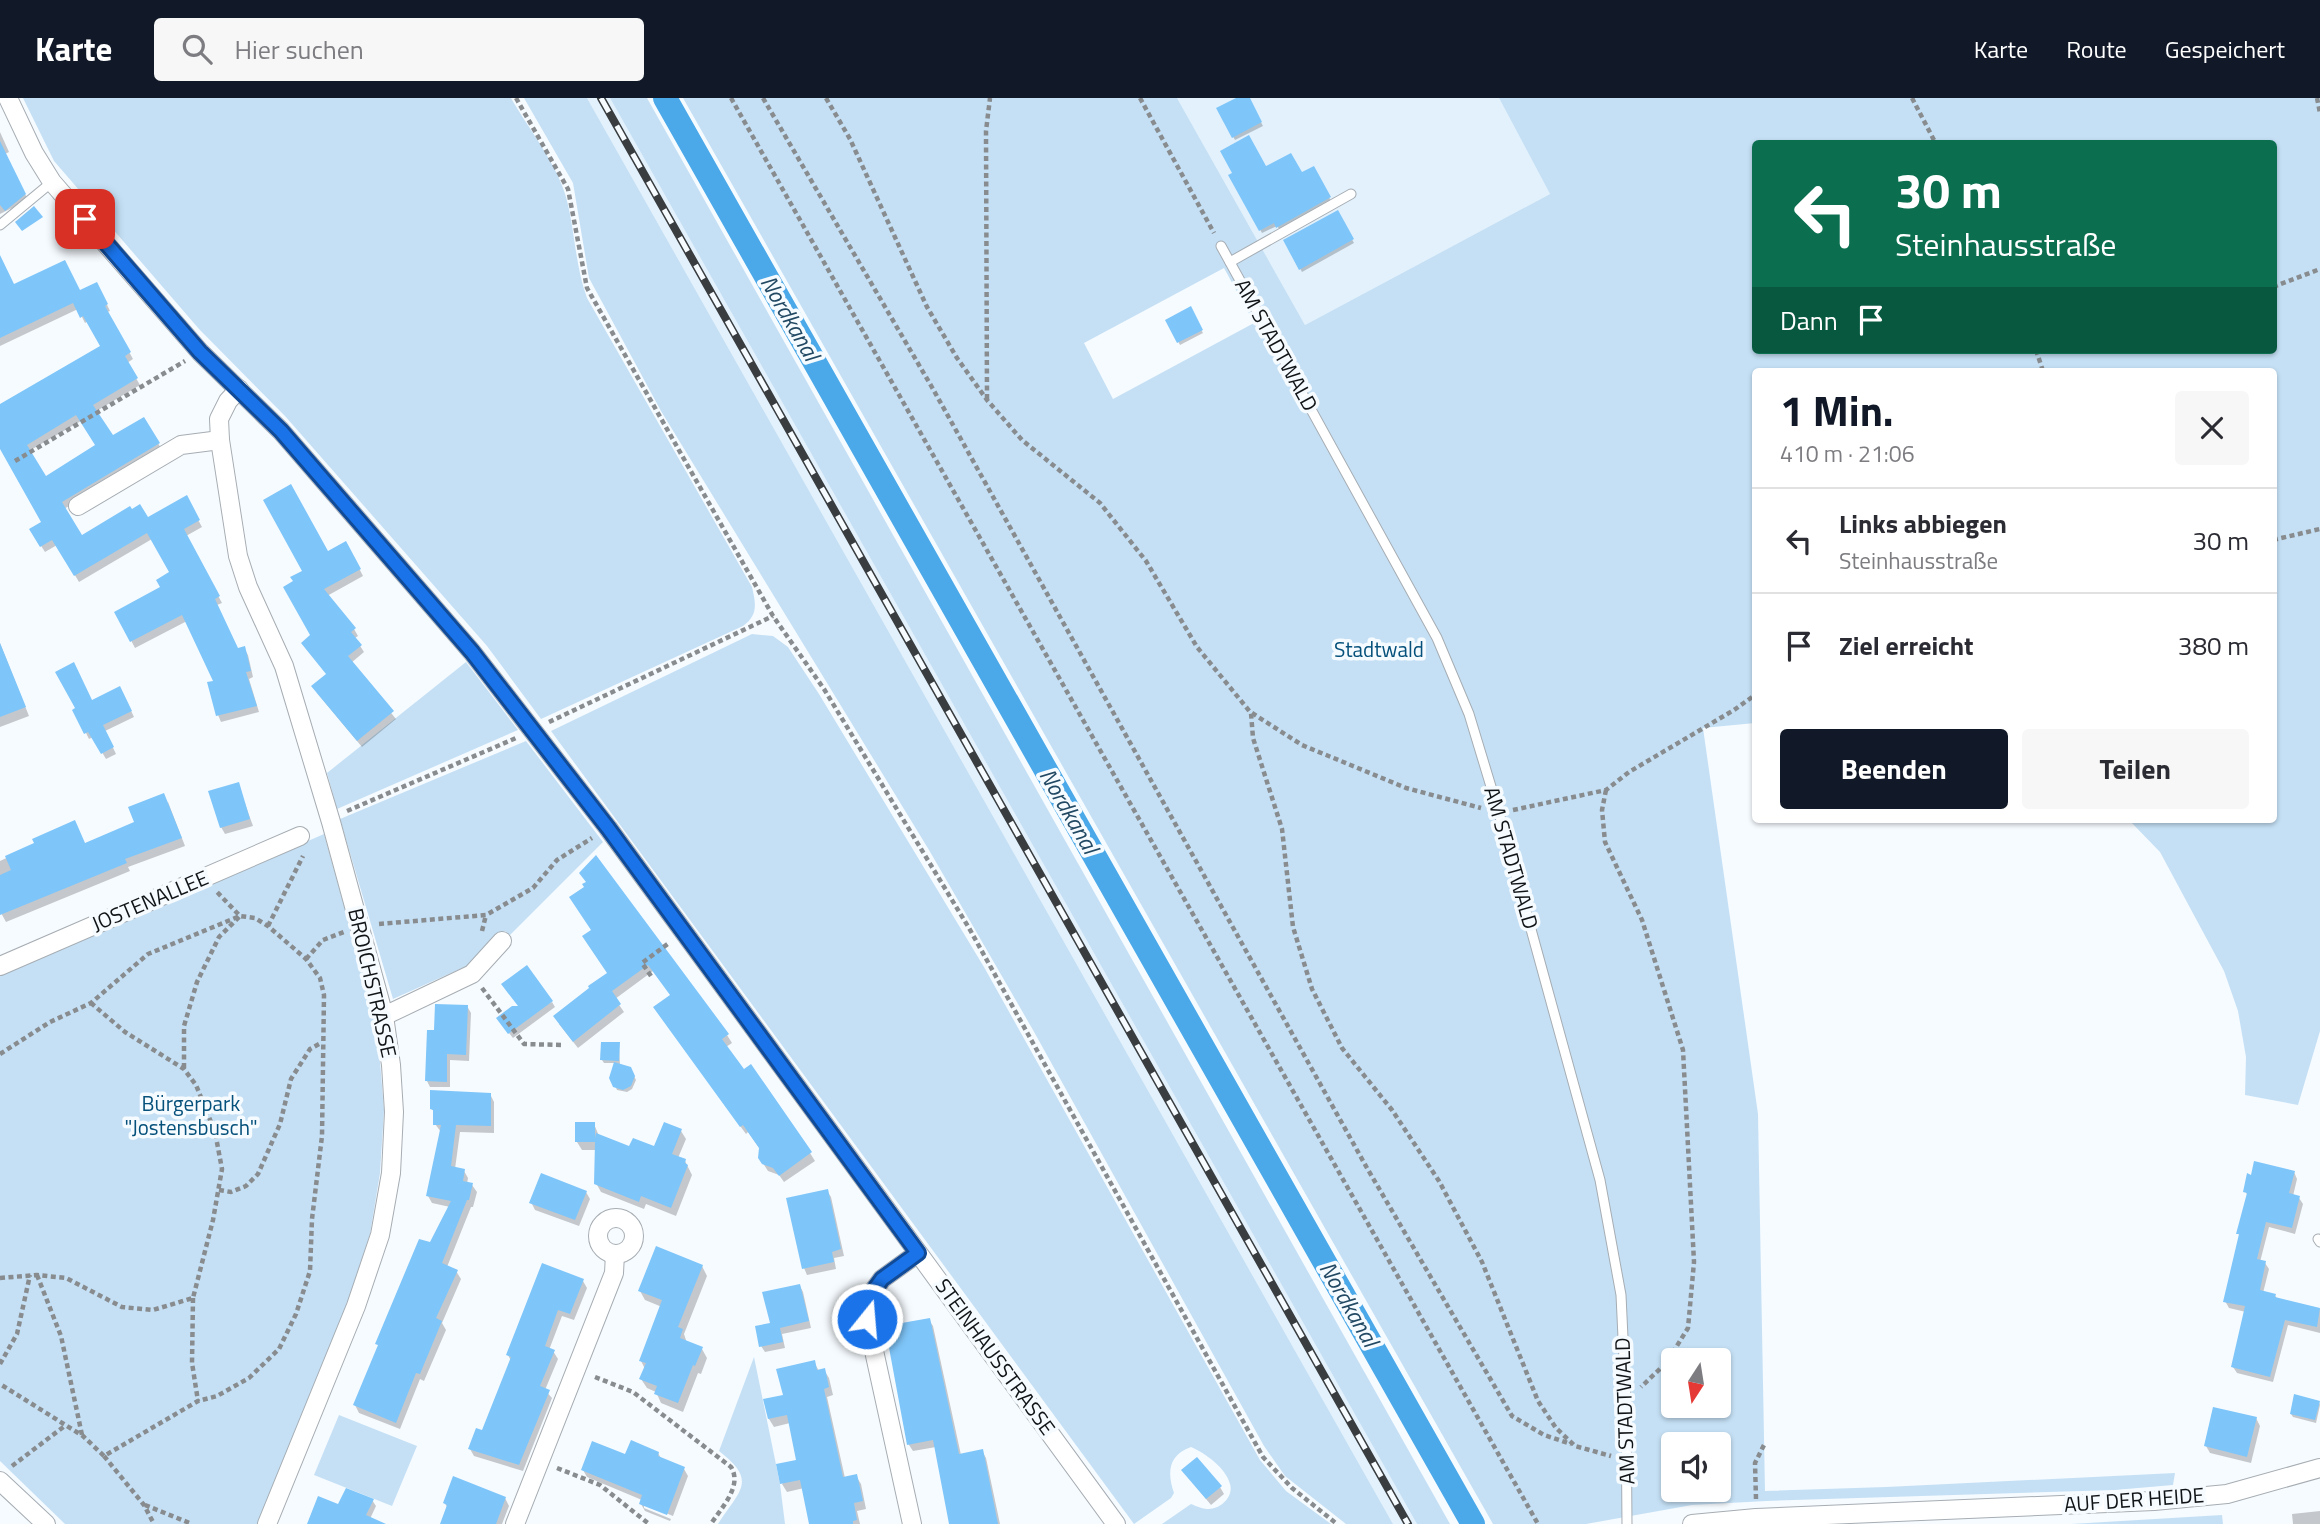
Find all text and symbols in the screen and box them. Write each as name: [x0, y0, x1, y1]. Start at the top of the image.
search box: [154, 18, 644, 81]
text: Karte: [35, 24, 112, 74]
icon: search: [178, 30, 216, 68]
text: Hier suchen: [234, 30, 364, 69]
text: Karte: [1974, 31, 2028, 67]
text: Route: [2066, 31, 2127, 67]
text: Gespeichert: [2165, 31, 2285, 67]
text: 30 m: [1895, 152, 2002, 227]
icon: left: [1780, 168, 1871, 259]
pin: [55, 189, 115, 249]
icon: arrive: [66, 200, 104, 238]
text: Steinhausstraße: [1895, 220, 2116, 268]
water label: Nordkanal: [752, 268, 830, 370]
street label: AM STADTWALD: [1227, 272, 1327, 417]
text: Dann: [1780, 301, 1838, 340]
icon: arrive: [1852, 301, 1890, 339]
text: 1 Min.: [1780, 378, 1894, 442]
button: close: [2175, 391, 2249, 465]
text: 410 m · 21:06: [1780, 436, 1915, 471]
text: Links abbiegen: [1839, 504, 2007, 543]
text: 30 m: [2192, 521, 2249, 560]
icon: left: [1780, 522, 1818, 560]
text: Steinhausstraße: [1839, 543, 1998, 578]
text: Ziel erreicht: [1839, 626, 1974, 665]
text: 380 m: [2178, 626, 2249, 665]
icon: arrive: [1780, 627, 1818, 665]
park label: Stadtwald: [1334, 633, 1424, 665]
button: Beenden: [1780, 729, 2008, 809]
button: Teilen: [2022, 729, 2249, 809]
water label: Nordkanal: [1031, 761, 1109, 863]
street label: AM STADTWALD: [1476, 783, 1548, 933]
street label: JOSTENALLEE: [86, 861, 213, 939]
street label: BROICHSTRASSE: [340, 905, 406, 1061]
park label: Bürgerpark "Jostensbusch": [124, 1087, 258, 1143]
water label: Nordkanal: [1311, 1254, 1389, 1356]
street label: STEINHAUSSTRASSE: [928, 1271, 1064, 1441]
position arrow: [830, 1282, 904, 1356]
street label: AM STADTWALD: [1605, 1337, 1643, 1485]
north arrow: [1661, 1348, 1731, 1418]
map controls: [1661, 1348, 1731, 1502]
button: sound: [1661, 1432, 1731, 1502]
street label: AUF DER HEIDE: [2063, 1478, 2205, 1520]

